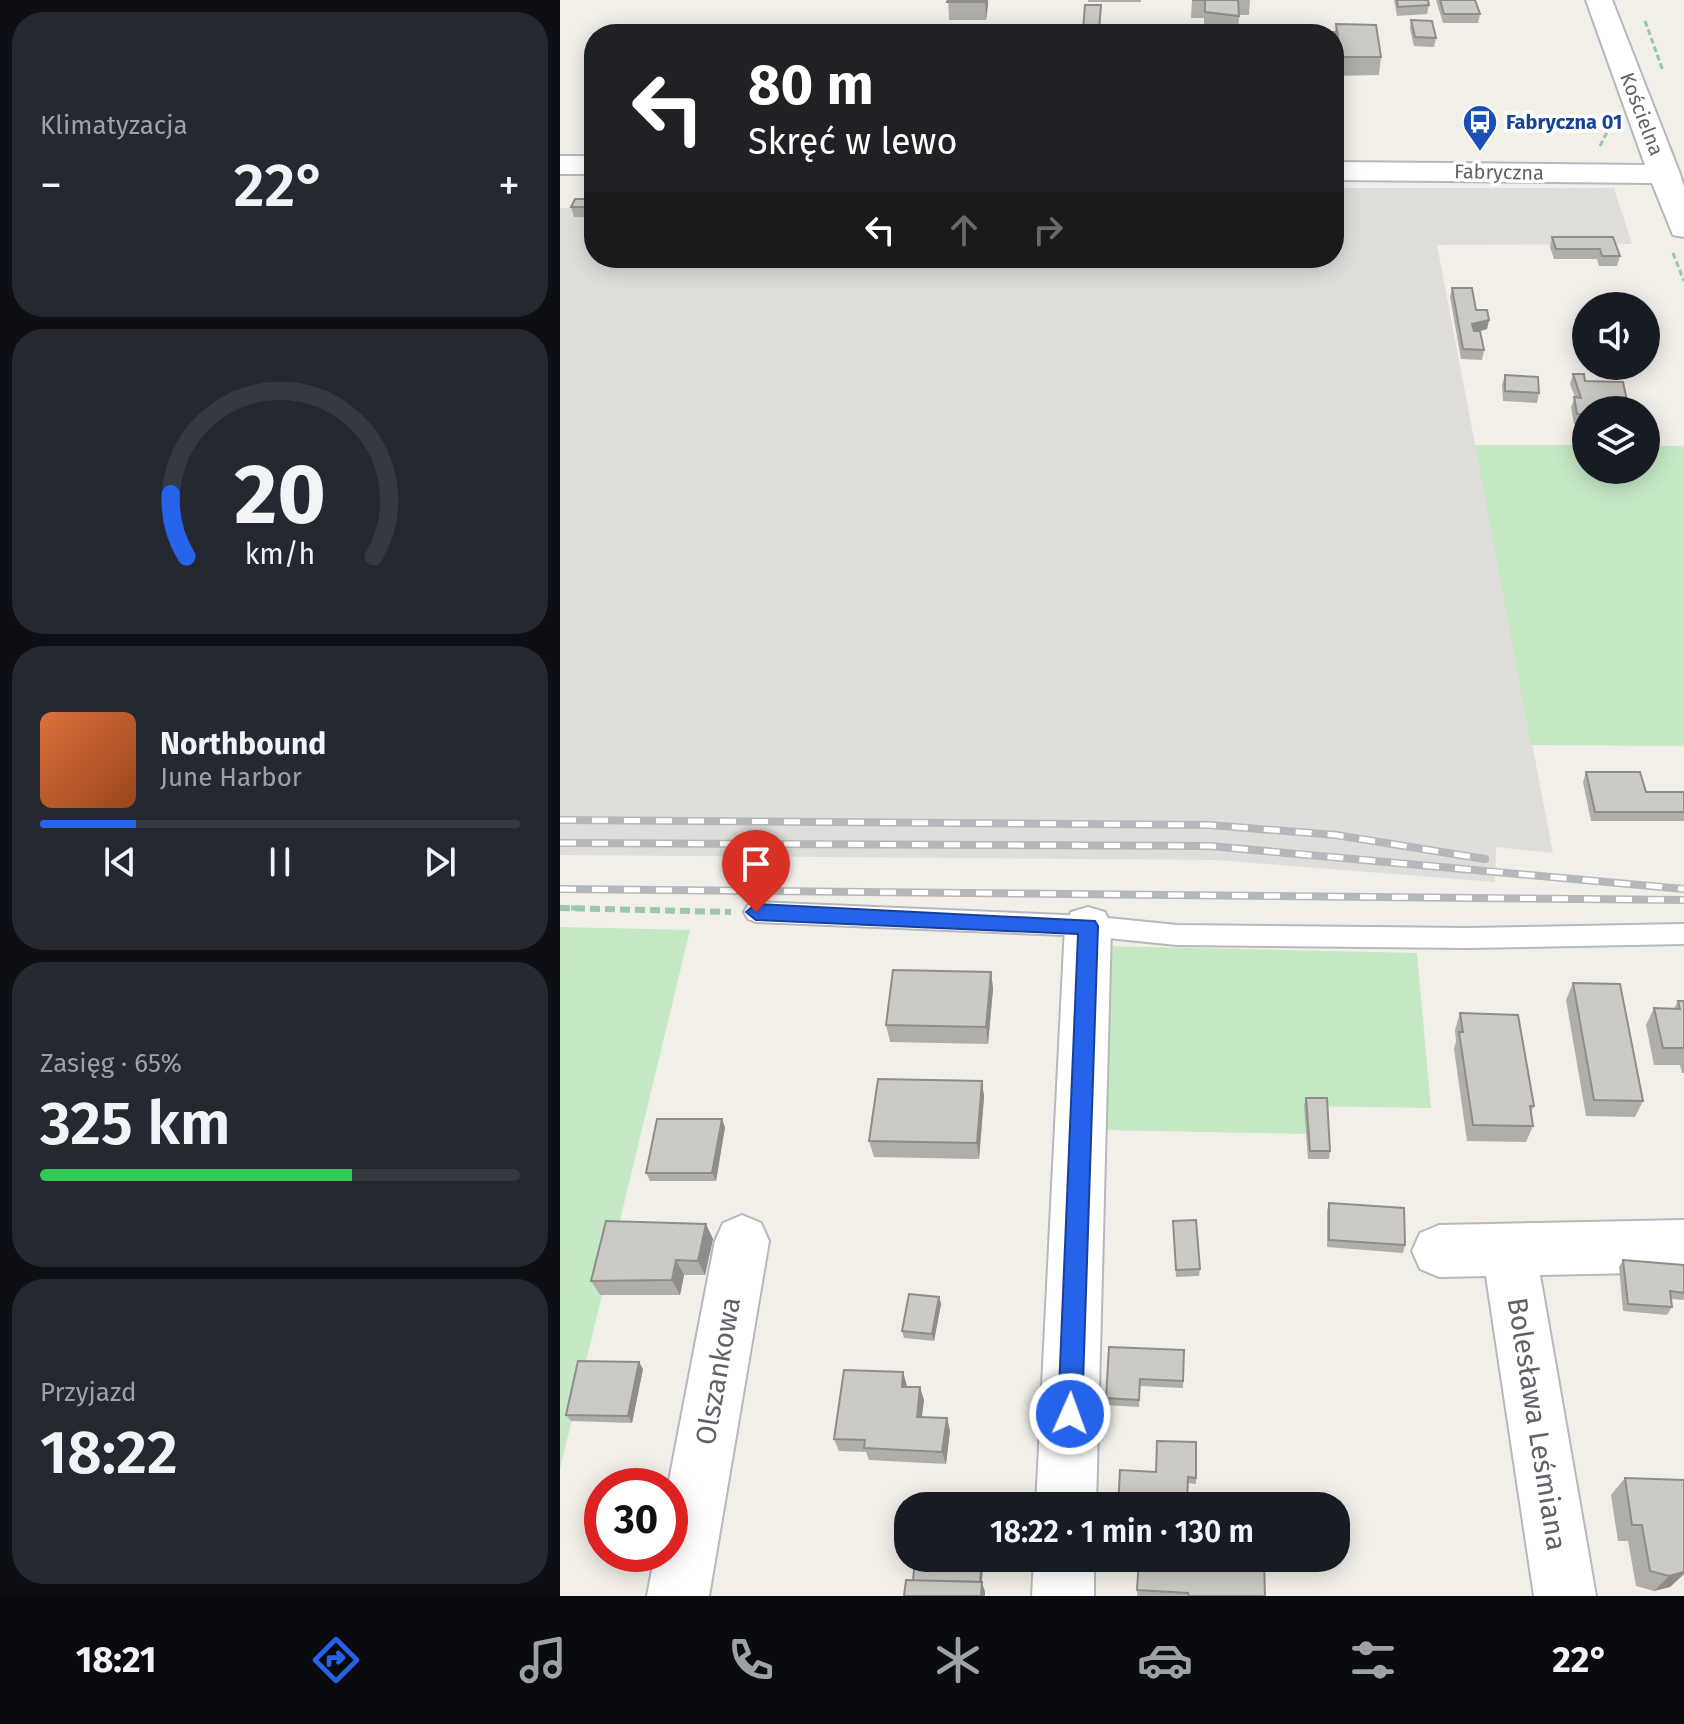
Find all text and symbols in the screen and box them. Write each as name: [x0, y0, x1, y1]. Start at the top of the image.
text: 80 m: [748, 52, 874, 119]
icon: left: [616, 56, 720, 160]
street label: Kościelna: [1615, 69, 1669, 159]
bus stop icon: Fabryczna 01: [1461, 103, 1499, 153]
text: Klimatyzacja: [40, 110, 188, 141]
place label: Fabryczna 01: [1506, 110, 1622, 134]
text: Skręć w lewo: [748, 120, 957, 164]
text: 22°: [234, 150, 326, 222]
text: −: [40, 159, 62, 212]
text: +: [498, 159, 520, 212]
street label: Fabryczna: [1454, 159, 1544, 185]
icon: left: [858, 208, 902, 252]
icon: ahead: [942, 208, 986, 252]
icon: right: [1026, 208, 1070, 252]
map controls: [1572, 292, 1660, 484]
button: sound: [1572, 292, 1660, 380]
button: layers: [1572, 396, 1660, 484]
text: 20: [234, 445, 326, 545]
text: km/h: [245, 537, 315, 572]
text: Northbound: [160, 726, 326, 762]
text: June Harbor: [160, 762, 302, 793]
pin: [722, 830, 790, 912]
icon: previous: [98, 840, 142, 884]
icon: pause: [258, 840, 302, 884]
icon: next: [418, 840, 462, 884]
icon: arrive: [734, 842, 778, 886]
text: Zasięg · 65%: [40, 1048, 182, 1079]
text: 325 km: [40, 1088, 231, 1160]
street label: Olszankowa: [689, 1295, 747, 1447]
street label: Bolesława Leśmiana: [1501, 1295, 1573, 1553]
position arrow: [1028, 1372, 1112, 1456]
text: Przyjazd: [40, 1377, 137, 1408]
text: 18:22: [40, 1417, 178, 1489]
speed limit sign: 30: [584, 1468, 688, 1572]
text: 18:22 · 1 min · 130 m: [990, 1514, 1254, 1550]
icon: directions: [308, 1632, 364, 1688]
icon: music: [515, 1632, 571, 1688]
icon: phone: [723, 1632, 779, 1688]
icon: climate: [930, 1632, 986, 1688]
icon: car: [1137, 1632, 1193, 1688]
icon: filters: [1345, 1632, 1401, 1688]
text: 18:21: [76, 1638, 156, 1682]
text: 22°: [1552, 1638, 1608, 1682]

